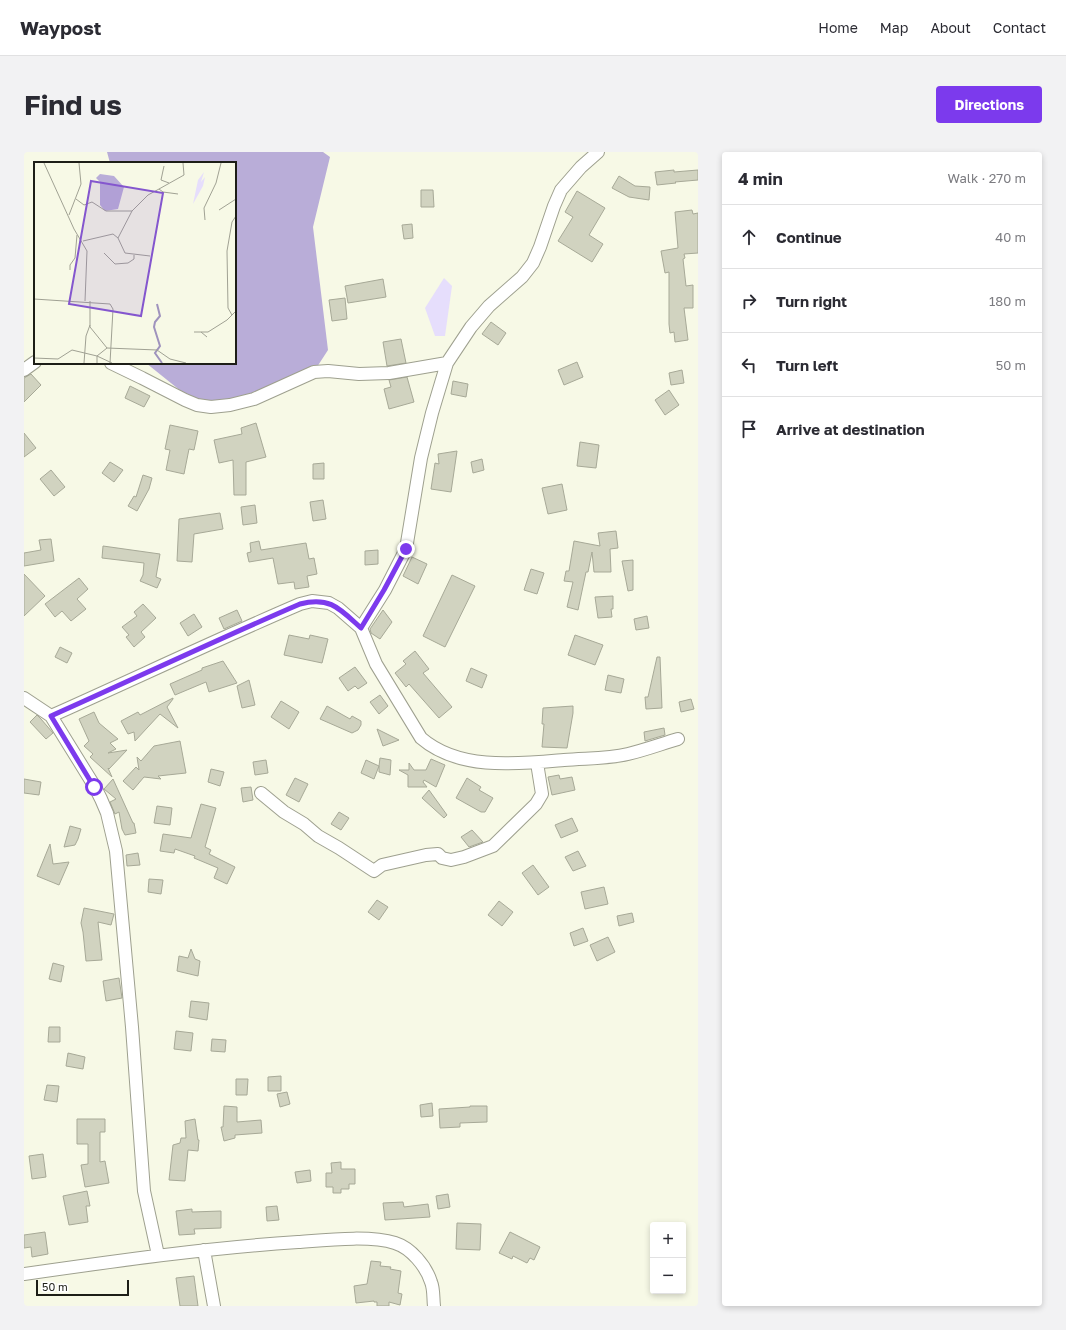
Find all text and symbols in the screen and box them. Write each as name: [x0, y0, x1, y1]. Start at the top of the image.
text: Waypost: [20, 16, 101, 39]
text: Home: [818, 19, 858, 36]
text: Map: [880, 19, 908, 36]
text: About: [930, 19, 971, 36]
text: Contact: [993, 19, 1046, 36]
button: Directions: [936, 86, 1042, 123]
text: Find us: [24, 88, 122, 121]
inset map: [34, 162, 236, 364]
text: 4 min: [738, 168, 783, 189]
text: Walk · 270 m: [948, 170, 1026, 186]
icon: ahead: [738, 226, 760, 248]
text: Continue: [776, 228, 842, 246]
text: 40 m: [995, 229, 1026, 245]
icon: right: [738, 290, 760, 312]
text: Turn right: [776, 292, 847, 310]
text: 180 m: [989, 293, 1026, 309]
icon: left: [738, 354, 760, 376]
text: Turn left: [776, 356, 838, 374]
text: 50 m: [996, 357, 1026, 373]
icon: arrive: [738, 418, 760, 440]
text: Arrive at destination: [776, 420, 925, 438]
route end: [397, 540, 415, 558]
route start: [85, 778, 103, 796]
map controls: [650, 1222, 686, 1294]
button: +: [650, 1222, 686, 1258]
button: −: [650, 1258, 686, 1294]
scale bar: [36, 1278, 129, 1297]
text: 50 m: [42, 1280, 68, 1293]

